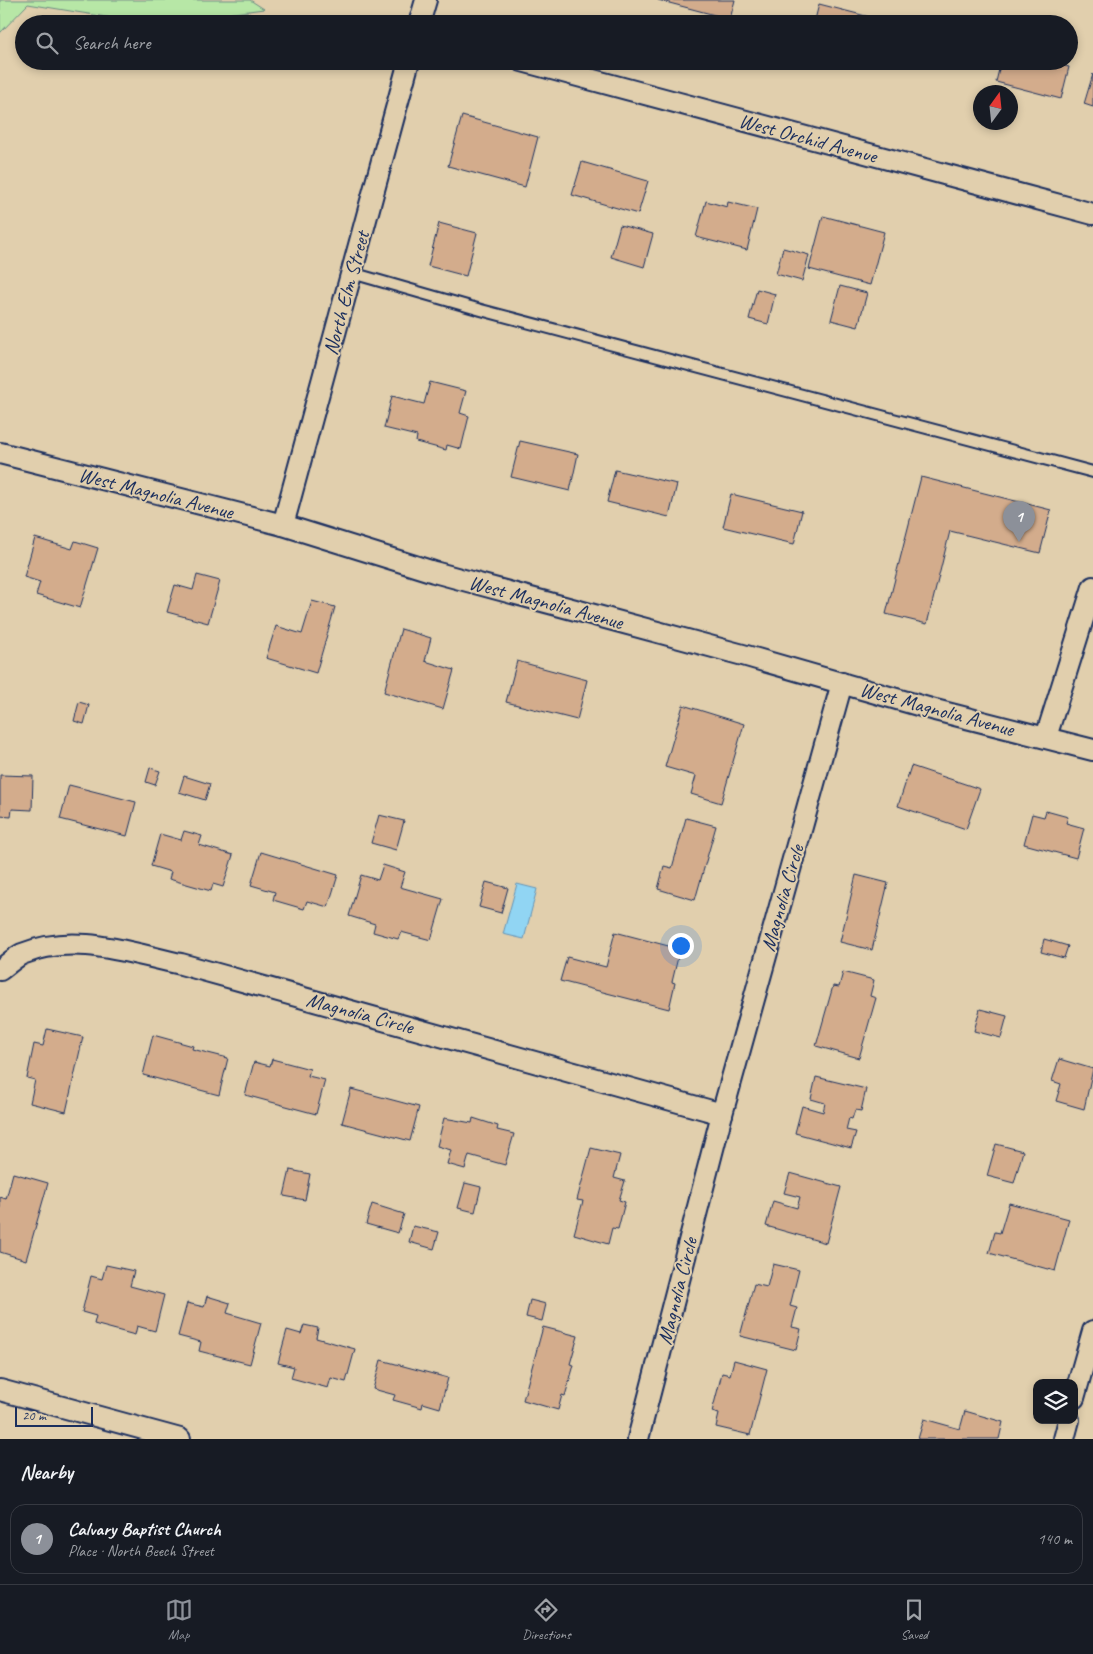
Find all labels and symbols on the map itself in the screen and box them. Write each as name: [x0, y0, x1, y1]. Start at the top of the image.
north arrow: [973, 85, 1018, 130]
street label: West Orchid Avenue: [736, 107, 882, 169]
street label: North Elm Street: [317, 226, 376, 358]
street label: West Magnolia Avenue: [76, 461, 237, 525]
pin: 1: [1003, 501, 1035, 542]
street label: West Magnolia Avenue: [466, 569, 627, 635]
street label: West Magnolia Avenue: [857, 676, 1018, 742]
street label: Magnolia Circle: [754, 841, 810, 954]
your location: [668, 933, 694, 959]
street label: Magnolia Circle: [304, 986, 417, 1040]
street label: Magnolia Circle: [651, 1234, 703, 1347]
scale bar: [15, 1404, 92, 1427]

